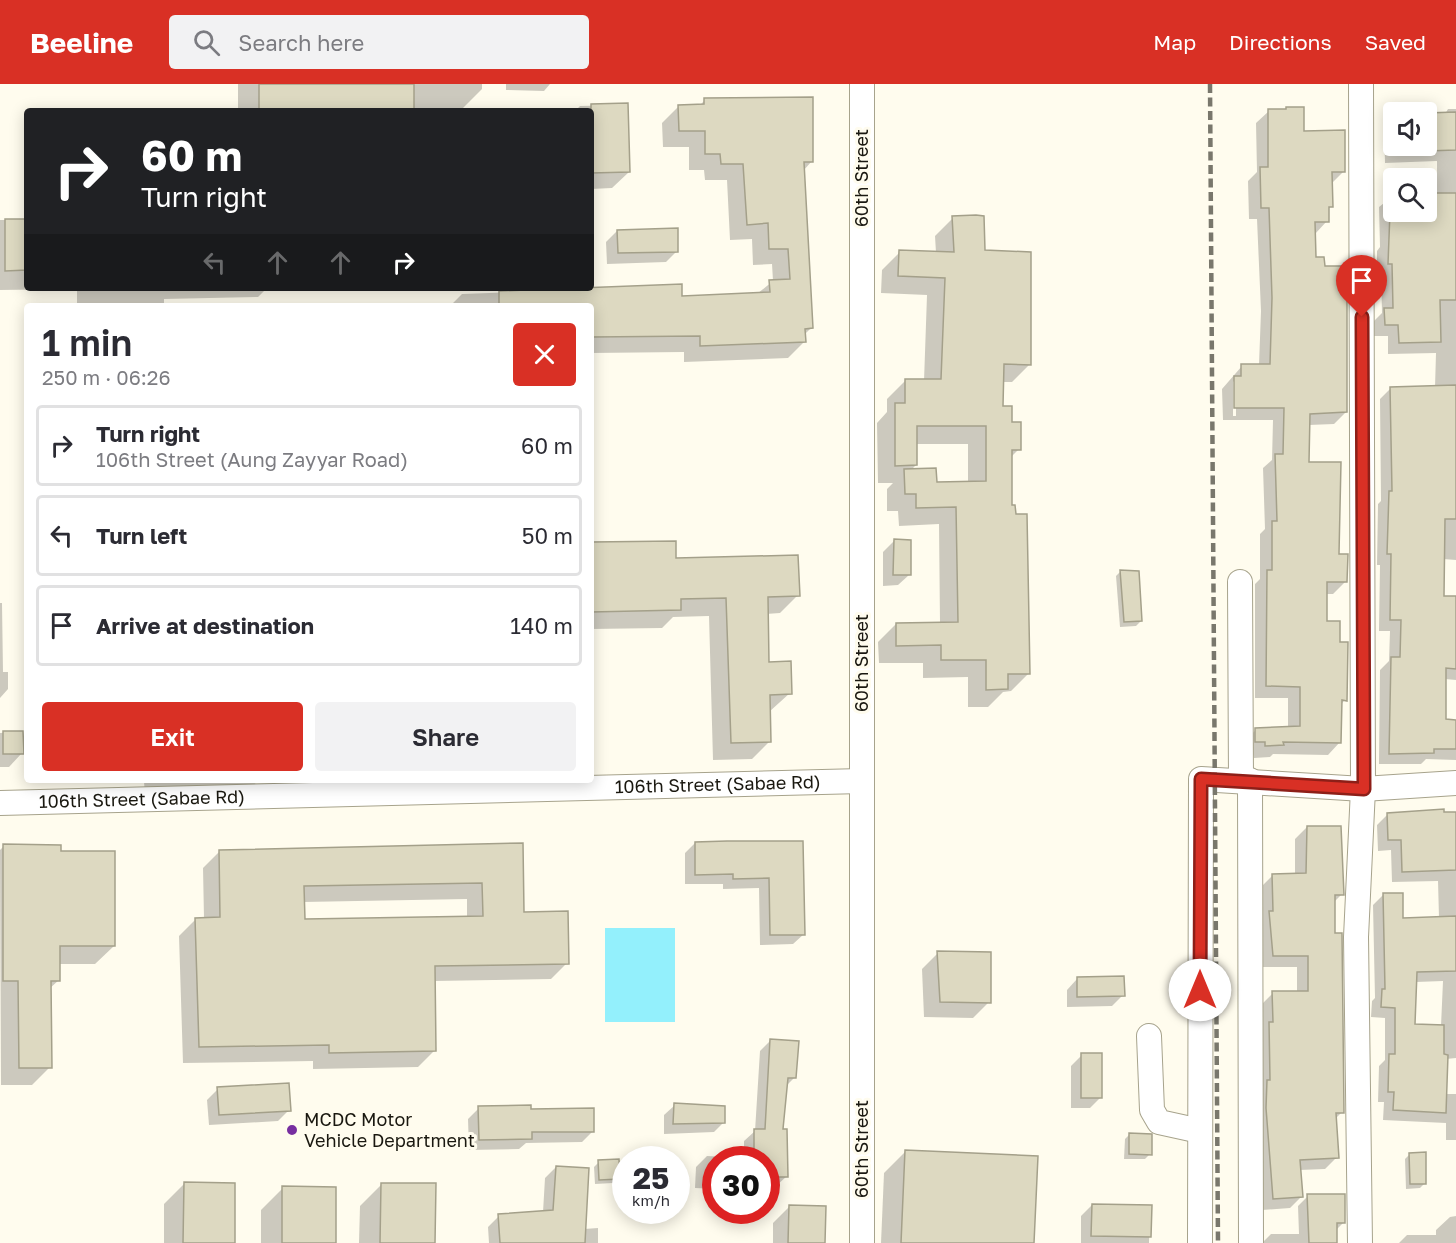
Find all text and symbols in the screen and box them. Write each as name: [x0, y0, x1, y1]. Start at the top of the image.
search box: [169, 15, 589, 69]
text: Beeline: [30, 26, 133, 59]
icon: search: [190, 26, 223, 59]
text: Search here: [238, 29, 364, 56]
text: Map: [1153, 29, 1196, 55]
text: Directions: [1229, 29, 1332, 55]
text: Saved: [1365, 29, 1426, 55]
map controls: [1383, 102, 1437, 222]
button: sound: [1383, 102, 1437, 156]
street label: 60th Street: [850, 129, 872, 227]
text: 60 m: [141, 130, 242, 180]
icon: right: [42, 132, 120, 210]
button: search: [1383, 168, 1437, 222]
text: Turn right: [141, 181, 267, 213]
icon: left: [198, 246, 231, 279]
icon: ahead: [261, 246, 294, 279]
icon: ahead: [324, 246, 357, 279]
icon: right: [387, 246, 420, 279]
pin: [1336, 255, 1387, 317]
icon: arrive: [1345, 264, 1378, 297]
text: 1 min: [42, 321, 132, 364]
button: close: [513, 323, 576, 386]
text: 250 m · 06:26: [42, 365, 171, 389]
text: Turn right: [96, 420, 200, 447]
icon: right: [45, 429, 78, 462]
text: 60 m: [521, 432, 573, 459]
text: 106th Street (Aung Zayyar Road): [96, 447, 408, 471]
icon: left: [45, 519, 78, 552]
text: Turn left: [96, 522, 187, 549]
text: 50 m: [522, 522, 573, 549]
icon: arrive: [45, 609, 78, 642]
text: Arrive at destination: [96, 612, 314, 639]
text: 140 m: [510, 612, 573, 639]
street label: 60th Street: [850, 614, 872, 712]
button: Exit: [42, 702, 303, 771]
button: Share: [315, 702, 576, 771]
street label: 106th Street (Sabae Rd): [614, 770, 821, 797]
street label: 106th Street (Sabae Rd): [39, 785, 245, 812]
position arrow: [1168, 958, 1232, 1022]
street label: 60th Street: [850, 1100, 872, 1198]
place label: MCDC Motor Vehicle Department: [304, 1108, 475, 1151]
marker: MCDC Motor Vehicle Department: [285, 1123, 299, 1137]
speed limit sign: 30: [702, 1146, 780, 1224]
text: 25: [633, 1160, 669, 1196]
text: km/h: [632, 1191, 670, 1209]

